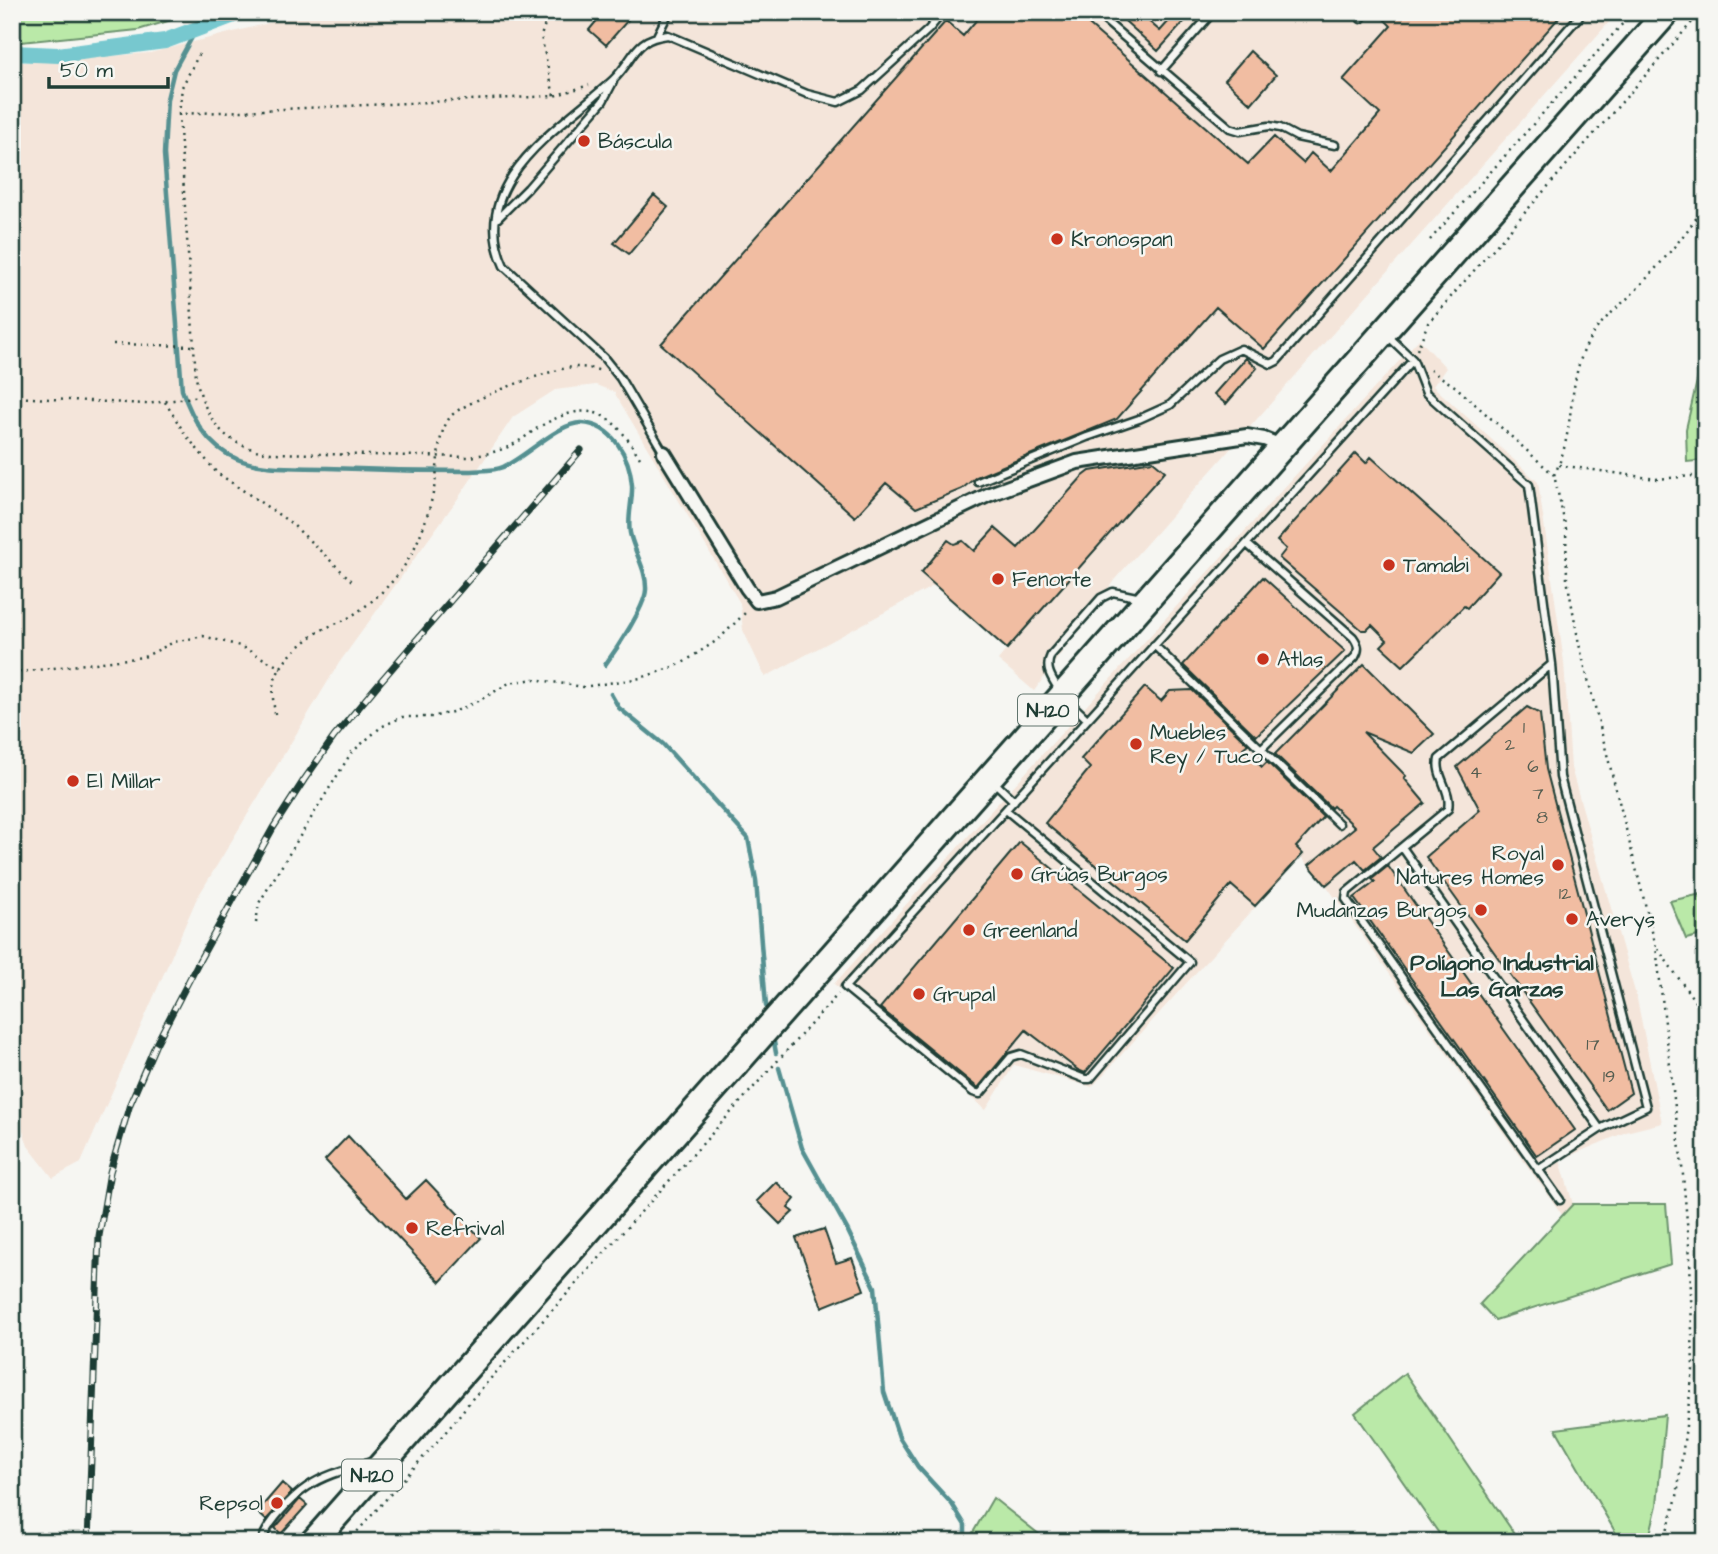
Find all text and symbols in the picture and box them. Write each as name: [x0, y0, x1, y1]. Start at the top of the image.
scale bar: [49, 46, 168, 90]
text: 50 m: [60, 56, 114, 85]
place label: Báscula: [598, 127, 672, 156]
marker: Báscula: [576, 133, 592, 149]
place label: Kronospan: [1071, 225, 1173, 255]
marker: Kronospan: [1049, 231, 1065, 247]
place label: Tamabi: [1403, 551, 1469, 580]
marker: Tamabi: [1381, 557, 1397, 573]
place label: Fenorte: [1012, 565, 1092, 594]
marker: Fenorte: [990, 571, 1006, 587]
place label: Atlas: [1277, 645, 1323, 674]
marker: Atlas: [1255, 651, 1271, 667]
road number: N-120: [1018, 694, 1078, 726]
house number: 1: [1523, 715, 1525, 740]
place label: Muebles Rey / Tuco: [1150, 718, 1263, 773]
house number: 2: [1505, 732, 1516, 757]
marker: Muebles Rey / Tuco: [1128, 736, 1144, 752]
house number: 6: [1527, 754, 1539, 779]
house number: 4: [1470, 760, 1482, 785]
place label: El Millar: [87, 767, 161, 796]
marker: El Millar: [65, 773, 81, 789]
house number: 7: [1532, 781, 1544, 806]
house number: 8: [1536, 805, 1548, 830]
place label: Royal Natures Homes: [1396, 839, 1544, 892]
marker: Royal Natures Homes: [1550, 857, 1566, 873]
place label: Grúas Burgos: [1031, 860, 1168, 891]
marker: Grúas Burgos: [1009, 866, 1025, 882]
house number: 12: [1559, 881, 1572, 906]
place label: Mudanzas Burgos: [1297, 896, 1467, 927]
marker: Mudanzas Burgos: [1473, 902, 1489, 918]
place label: Averys: [1586, 905, 1655, 936]
marker: Averys: [1564, 911, 1580, 927]
place label: Greenland: [983, 916, 1078, 945]
marker: Greenland: [961, 922, 977, 938]
district label: Polígono Industrial Las Garzas: [1410, 947, 1594, 1005]
place label: Grupal: [933, 980, 995, 1010]
marker: Grupal: [911, 986, 927, 1002]
house number: 17: [1586, 1032, 1600, 1057]
house number: 19: [1603, 1064, 1615, 1089]
place label: Refrival: [426, 1214, 504, 1243]
marker: Refrival: [404, 1220, 420, 1236]
road number: N-120: [342, 1460, 402, 1490]
place label: Repsol: [199, 1489, 263, 1519]
marker: Repsol: [269, 1495, 285, 1511]

